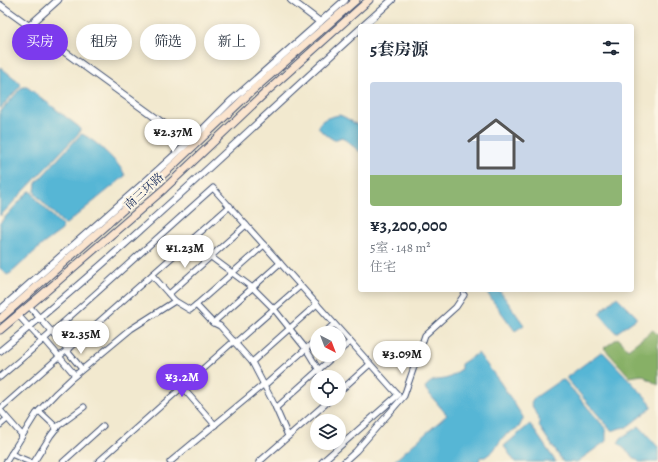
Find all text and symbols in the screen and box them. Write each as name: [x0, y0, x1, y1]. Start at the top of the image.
chip: 买房: [12, 24, 68, 60]
chip: 租房: [76, 24, 132, 60]
chip: 筛选: [140, 24, 196, 60]
chip: 新上: [204, 24, 260, 60]
icon: filters: [600, 37, 622, 59]
text: 5套房源: [370, 38, 428, 61]
icon: home: [460, 108, 532, 180]
pin: ¥2.37M: [140, 119, 206, 153]
text: ¥2.37M: [153, 123, 193, 140]
street label: 南三环路: [121, 169, 167, 213]
text: ¥3,200,000: [370, 214, 447, 237]
pin: ¥1.23M: [152, 235, 218, 269]
text: ¥1.23M: [166, 239, 204, 256]
text: 5室 · 148 m²: [370, 239, 431, 256]
text: 住宅: [370, 258, 396, 275]
pin: ¥2.35M: [48, 321, 114, 355]
text: ¥2.35M: [61, 325, 101, 342]
north arrow: [310, 326, 346, 362]
map controls: [310, 326, 346, 450]
pin: ¥3.09M: [369, 341, 435, 375]
text: ¥3.09M: [382, 345, 422, 362]
pin: ¥3.2M: [154, 364, 210, 398]
text: ¥3.2M: [165, 368, 199, 385]
button: locate: [310, 370, 346, 406]
button: layers: [310, 414, 346, 450]

